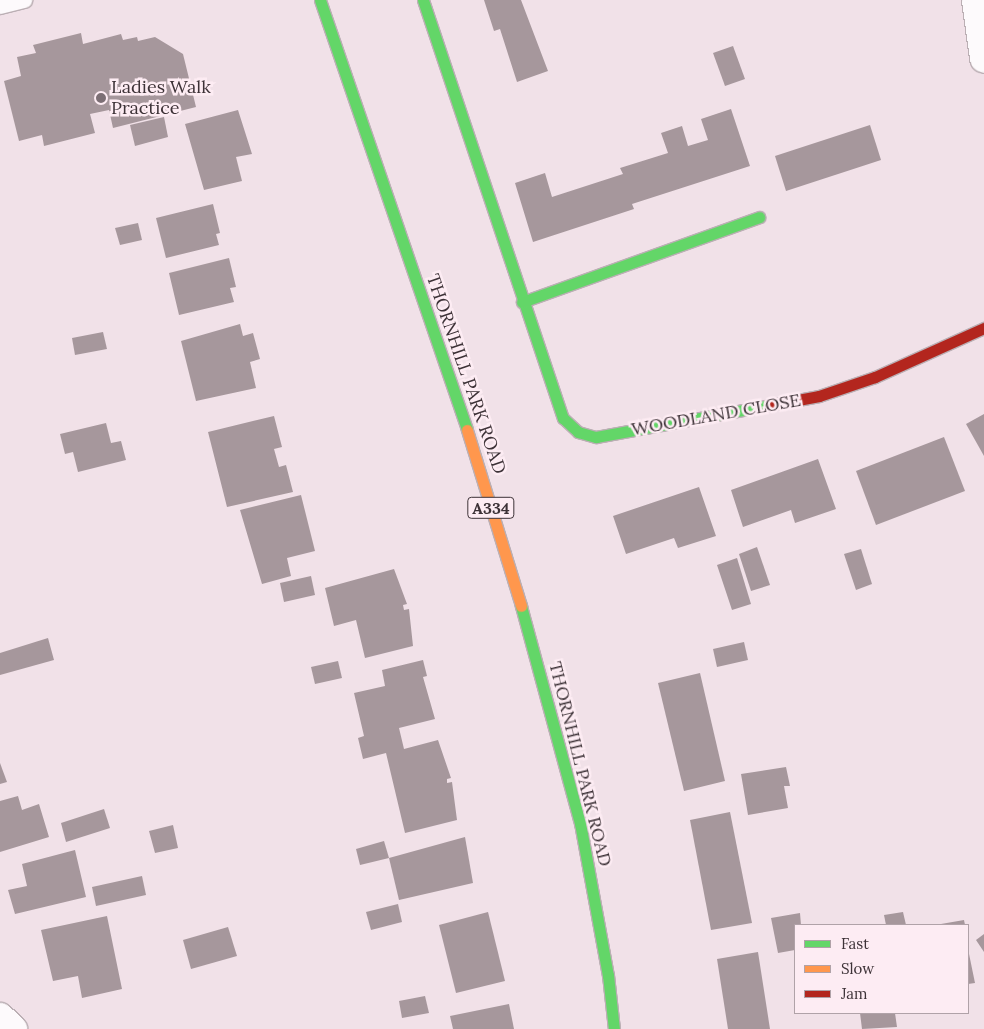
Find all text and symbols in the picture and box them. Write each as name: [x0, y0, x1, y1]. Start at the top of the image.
place label: Ladies Walk Practice: [111, 77, 211, 120]
marker: Ladies Walk Practice: [95, 92, 107, 104]
street label: THORNHILL PARK ROAD: [422, 271, 510, 477]
street label: WOODLAND CLOSE: [630, 389, 802, 441]
road number: A334: [467, 494, 515, 522]
street label: THORNHILL PARK ROAD: [544, 659, 616, 869]
legend: [794, 924, 969, 1014]
text: Fast: [841, 934, 869, 953]
text: Slow: [841, 959, 874, 978]
text: Jam: [841, 984, 868, 1003]

